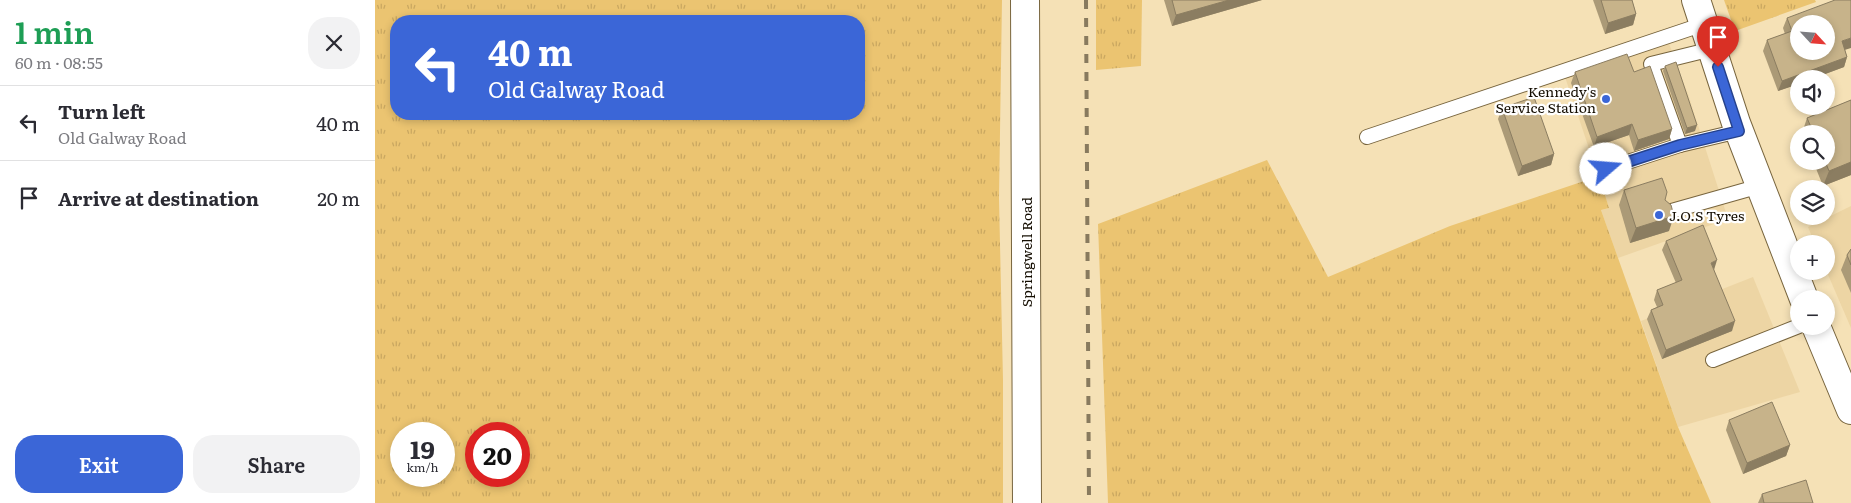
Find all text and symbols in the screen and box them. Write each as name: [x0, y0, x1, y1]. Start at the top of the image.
text: 1 min: [15, 9, 94, 53]
north arrow: [1790, 15, 1835, 60]
map controls: [1790, 15, 1835, 335]
pin: [1697, 16, 1739, 67]
button: close: [308, 17, 360, 69]
icon: arrive: [1704, 23, 1732, 51]
text: 40 m: [488, 25, 573, 77]
icon: left: [405, 35, 470, 100]
text: 60 m · 08:55: [15, 50, 103, 74]
button: sound: [1790, 70, 1835, 115]
text: Old Galway Road: [488, 72, 665, 105]
place label: Kennedy's Service Station: [1495, 81, 1596, 117]
marker: Kennedy's Service Station: [1600, 93, 1612, 105]
text: Turn left: [58, 97, 145, 125]
icon: left: [15, 109, 43, 137]
text: 40 m: [316, 109, 360, 137]
text: Old Galway Road: [58, 125, 187, 149]
button: search: [1790, 125, 1835, 170]
position arrow: [1579, 142, 1631, 194]
button: layers: [1790, 180, 1835, 225]
icon: arrive: [15, 184, 43, 212]
text: Arrive at destination: [58, 184, 259, 212]
text: 20 m: [317, 184, 360, 212]
street label: Springwell Road: [1016, 196, 1036, 307]
place label: J.O.S Tyres: [1669, 205, 1744, 225]
marker: J.O.S Tyres: [1653, 209, 1665, 221]
button: +: [1790, 235, 1835, 280]
button: −: [1790, 290, 1835, 335]
speed limit sign: 20: [465, 422, 530, 487]
text: 19: [410, 430, 435, 467]
button: Exit: [15, 435, 183, 493]
button: Share: [193, 435, 360, 493]
text: km/h: [407, 458, 438, 476]

